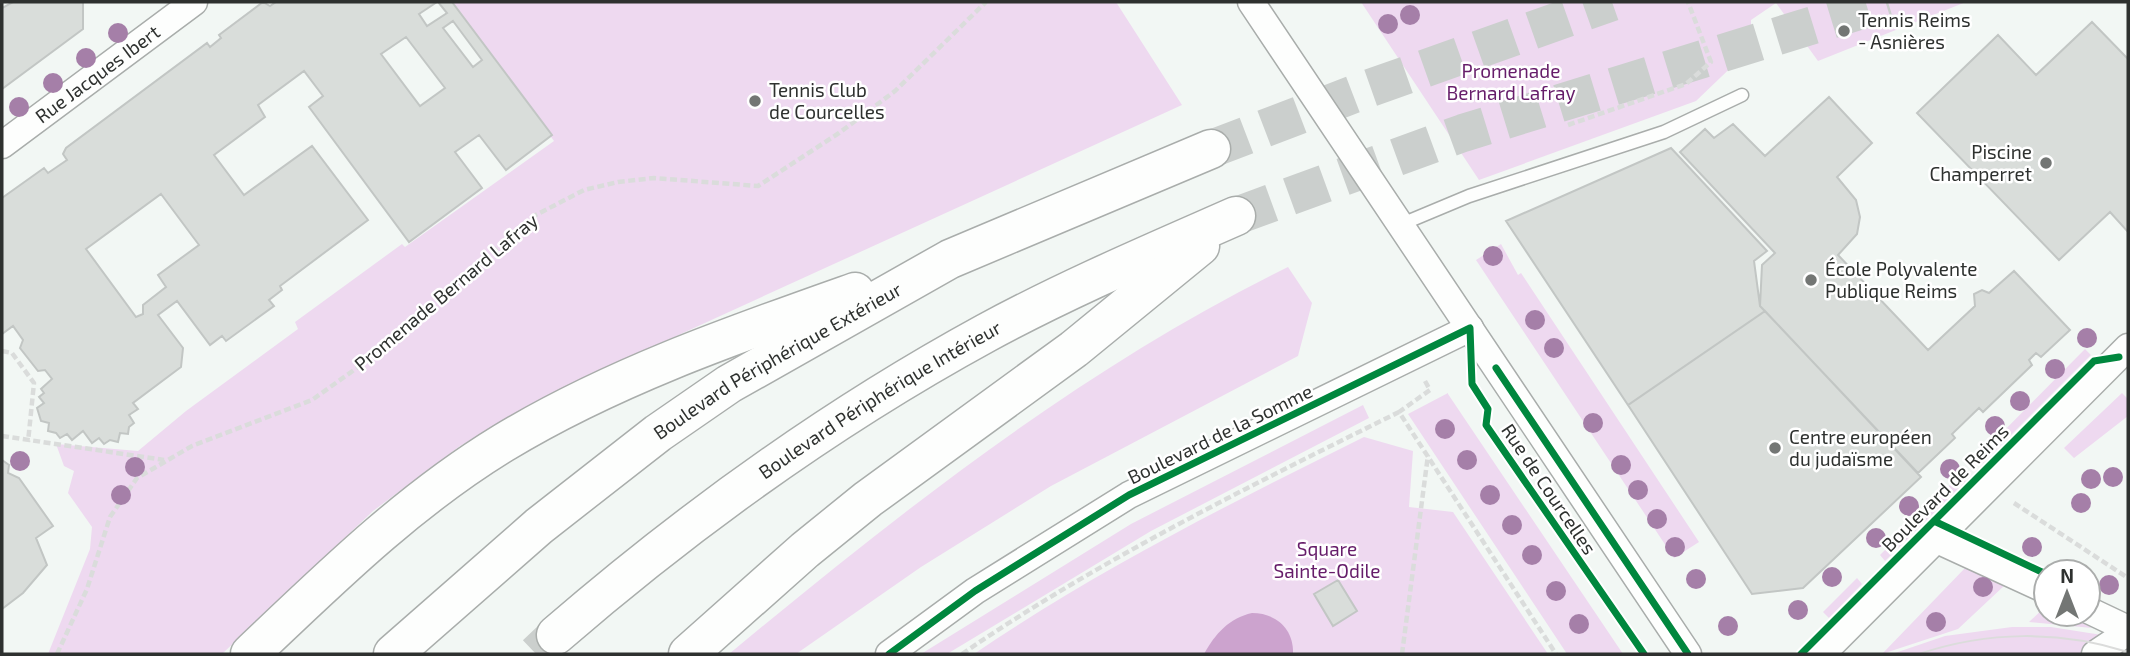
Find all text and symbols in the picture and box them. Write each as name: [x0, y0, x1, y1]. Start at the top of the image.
place label: Tennis Reims - Asnières: [1858, 8, 1971, 53]
street label: Rue Jacques Ibert: [30, 20, 164, 127]
marker: Tennis Reims - Asnières: [1836, 23, 1852, 39]
park label: Promenade Bernard Lafray: [1446, 59, 1576, 104]
place label: Tennis Club de Courcelles: [769, 78, 885, 123]
marker: Tennis Club de Courcelles: [747, 93, 763, 109]
place label: Piscine Champerret: [1929, 140, 2032, 185]
marker: Piscine Champerret: [2038, 155, 2054, 171]
street label: Promenade Bernard Lafray: [349, 208, 542, 375]
place label: École Polyvalente Publique Reims: [1825, 257, 1978, 302]
marker: École Polyvalente Publique Reims: [1803, 272, 1819, 288]
street label: Boulevard Périphérique Extérieur: [649, 277, 906, 444]
street label: Boulevard Périphérique Intérieur: [754, 315, 1005, 483]
street label: Boulevard de la Somme: [1124, 379, 1316, 488]
street label: Rue de Courcelles: [1497, 419, 1602, 558]
street label: Boulevard de Reims: [1876, 419, 2013, 556]
place label: Centre européen du judaïsme: [1789, 425, 1932, 470]
marker: Centre européen du judaïsme: [1767, 440, 1783, 456]
park label: Square Sainte-Odile: [1274, 537, 1380, 582]
north arrow: [2032, 558, 2102, 628]
text: N: [2060, 564, 2074, 587]

